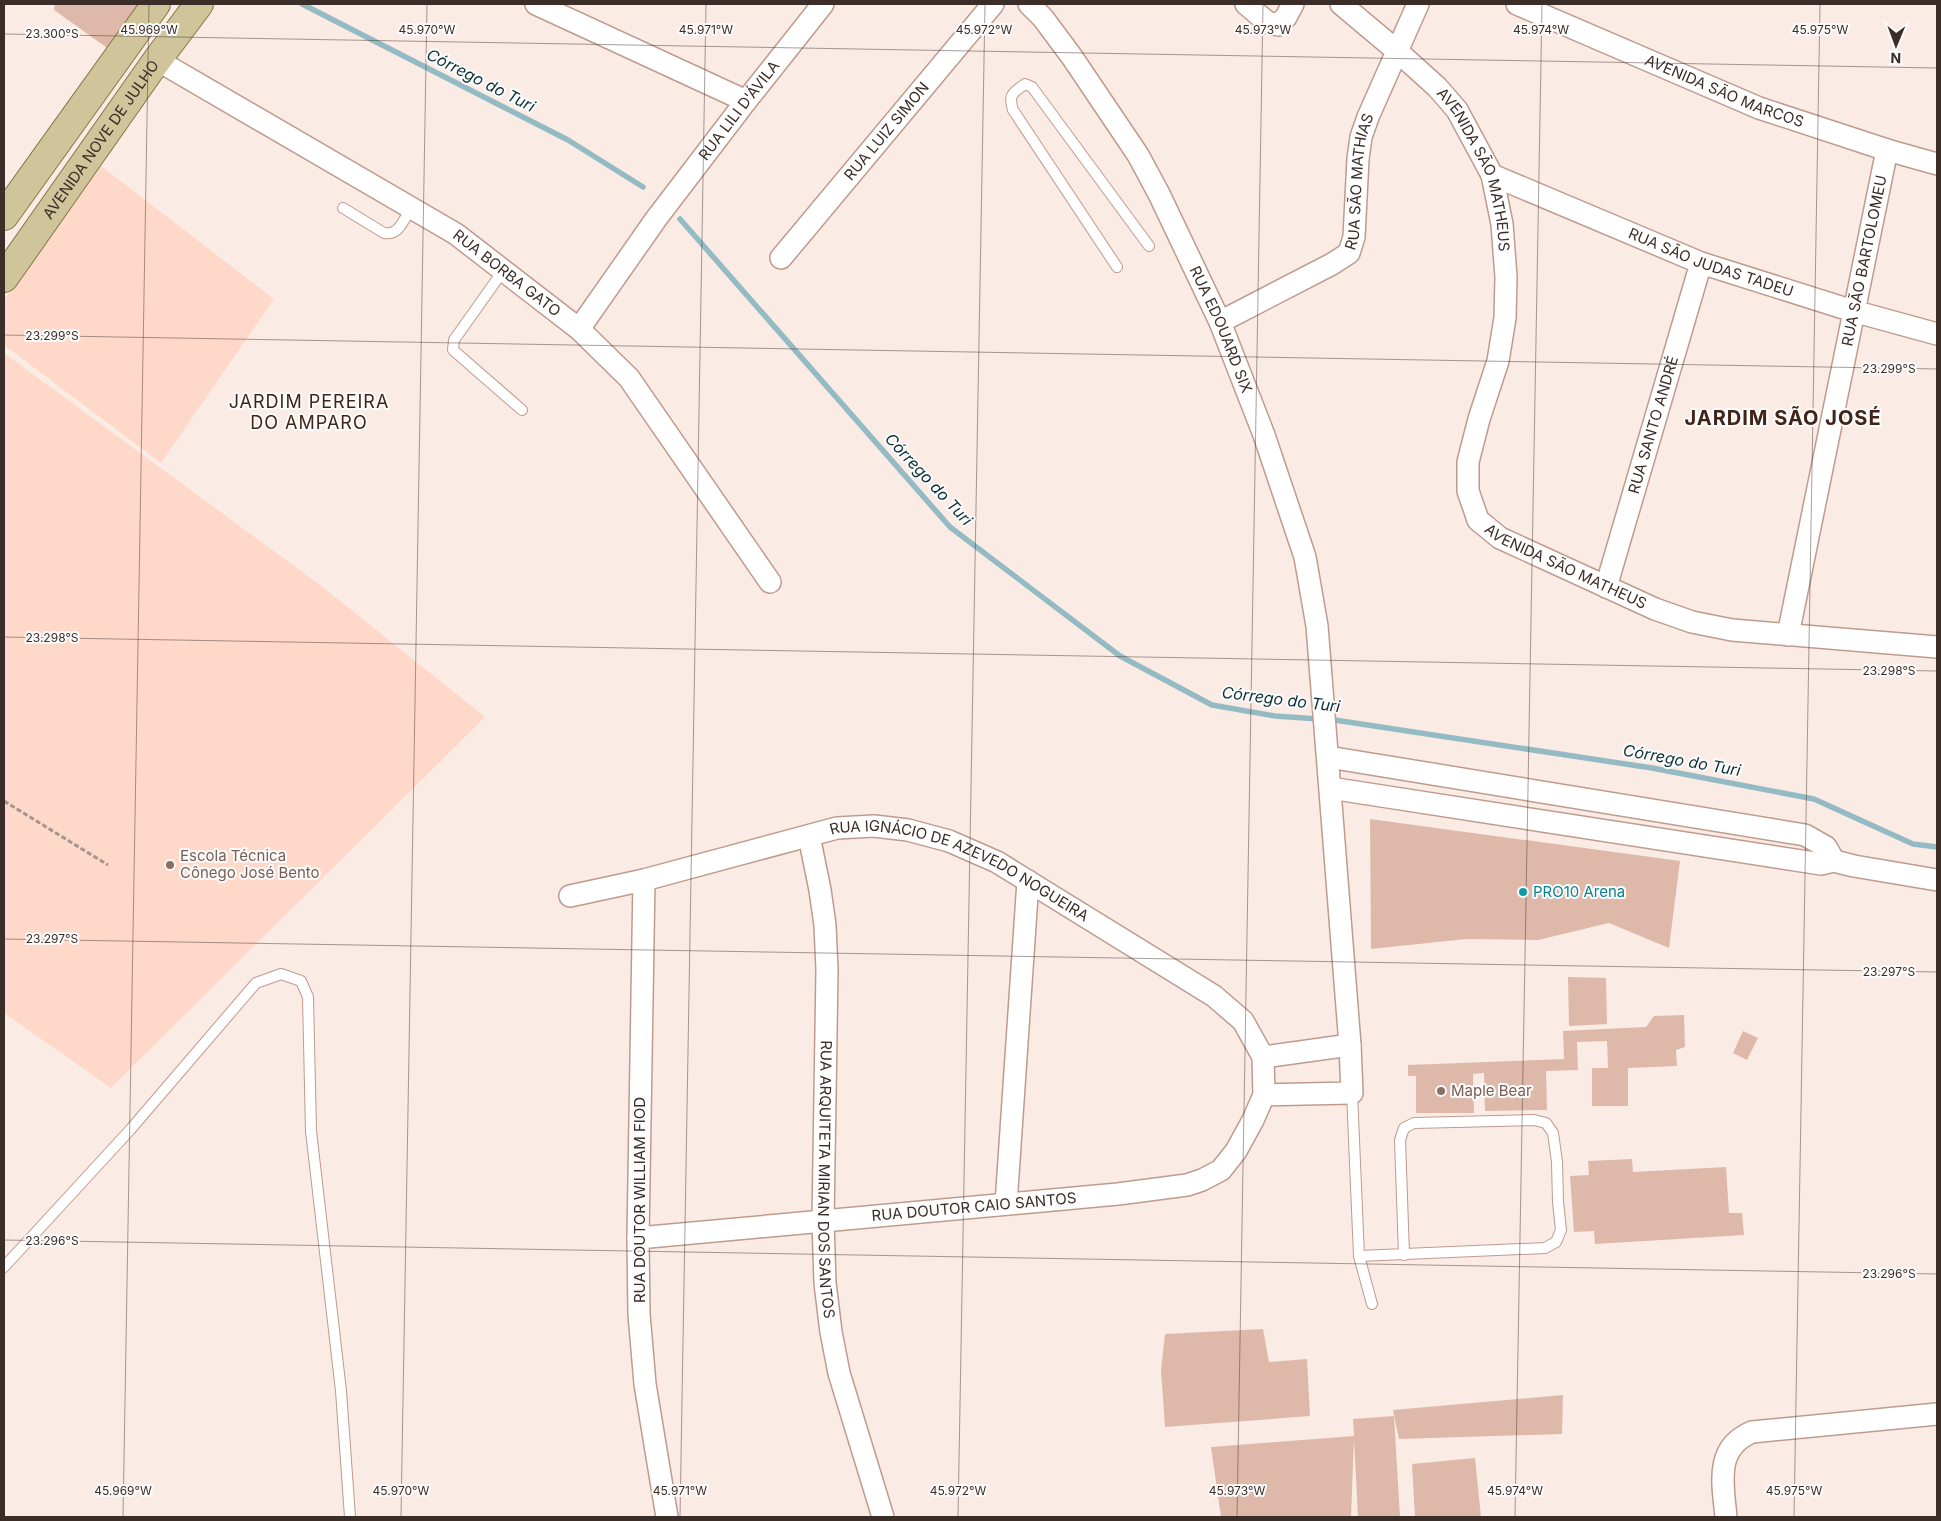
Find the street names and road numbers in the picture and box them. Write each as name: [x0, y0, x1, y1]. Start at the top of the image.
street label: AVENIDA SÃO MARCOS: [1642, 50, 1806, 131]
street label: AVENIDA NOVE DE JULHO: [38, 56, 163, 223]
street label: RUA LILI D'ÁVILA: [694, 57, 783, 164]
street label: RUA LUIZ SIMON: [840, 78, 933, 184]
street label: AVENIDA SÃO MATHEUS: [1433, 84, 1514, 252]
street label: RUA SÃO MATHIAS: [1341, 111, 1378, 252]
street label: RUA SÃO BARTOLOMEU: [1837, 173, 1891, 348]
street label: RUA SÃO JUDAS TADEU: [1626, 224, 1796, 301]
street label: RUA BORBA GATO: [449, 225, 565, 320]
street label: RUA EDOUARD SIX: [1186, 263, 1257, 396]
street label: RUA SANTO ANDRÉ: [1624, 354, 1682, 496]
street label: AVENIDA SÃO MATHEUS: [1481, 519, 1650, 613]
street label: RUA IGNÁCIO DE AZEVEDO NOGUEIRA: [827, 815, 1092, 925]
street label: RUA ARQUITETA MIRIAN DOS SANTOS: [814, 1040, 839, 1320]
street label: RUA DOUTOR WILLIAM FIOD: [630, 1097, 649, 1303]
street label: RUA DOUTOR CAIO SANTOS: [871, 1188, 1077, 1225]

